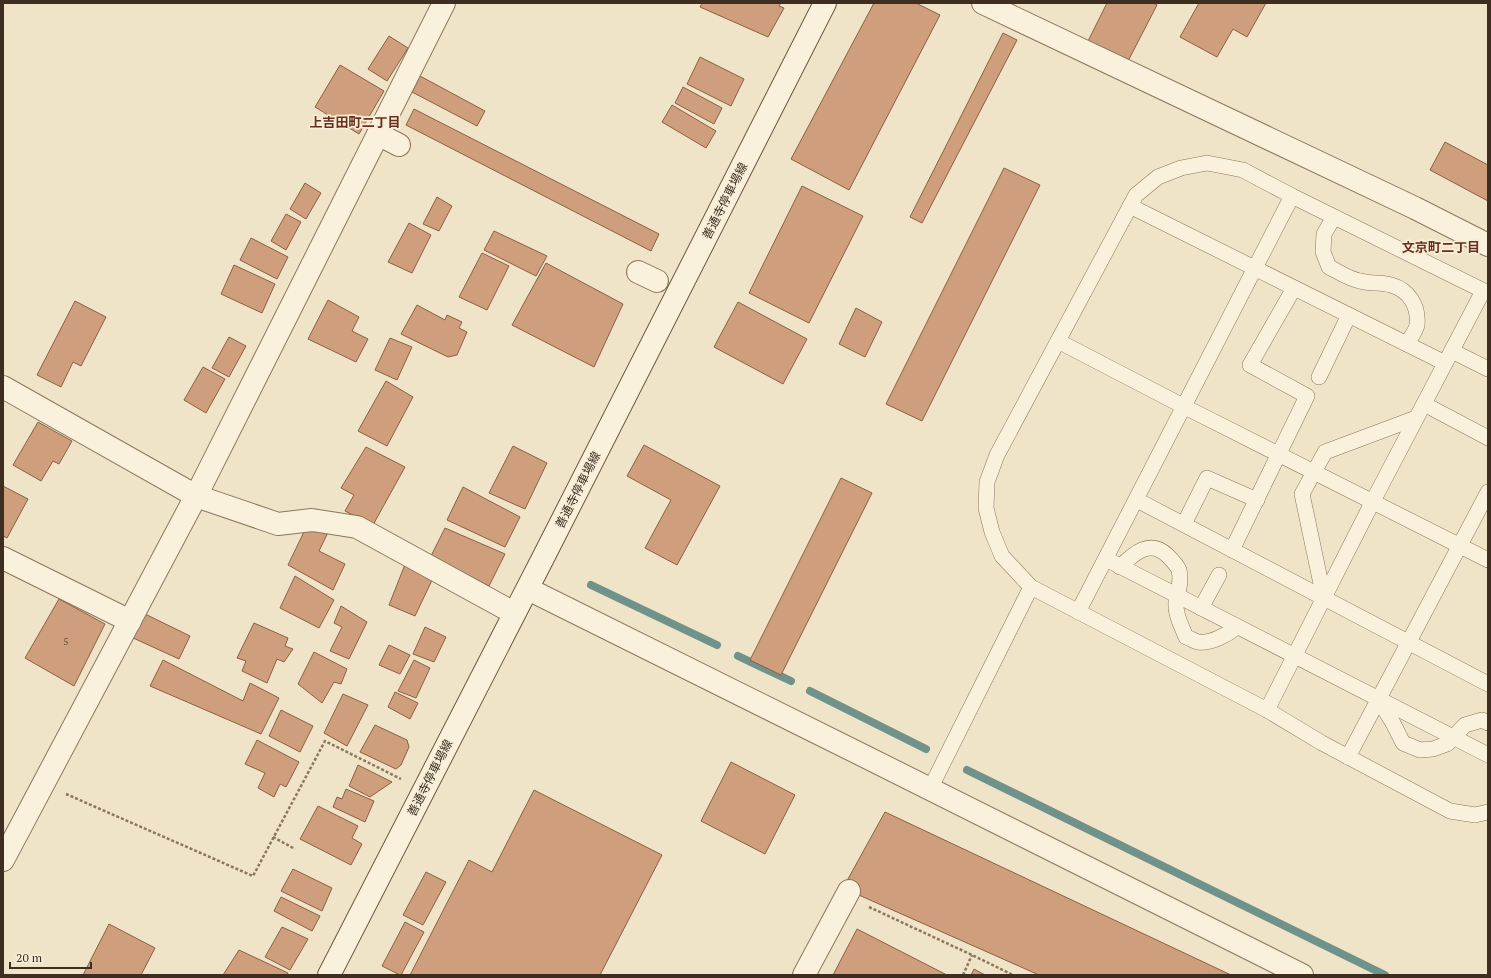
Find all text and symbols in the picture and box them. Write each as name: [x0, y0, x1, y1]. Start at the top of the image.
district label: 上吉田町二丁目: [309, 113, 401, 131]
street label: 善通寺停車場線: [699, 160, 750, 242]
district label: 文京町二丁目: [1402, 238, 1480, 256]
street label: 善通寺停車場線: [552, 449, 603, 531]
house number: 5: [63, 635, 69, 648]
street label: 善通寺停車場線: [404, 737, 455, 819]
scale bar: [10, 944, 91, 970]
text: 20 m: [16, 950, 43, 965]

